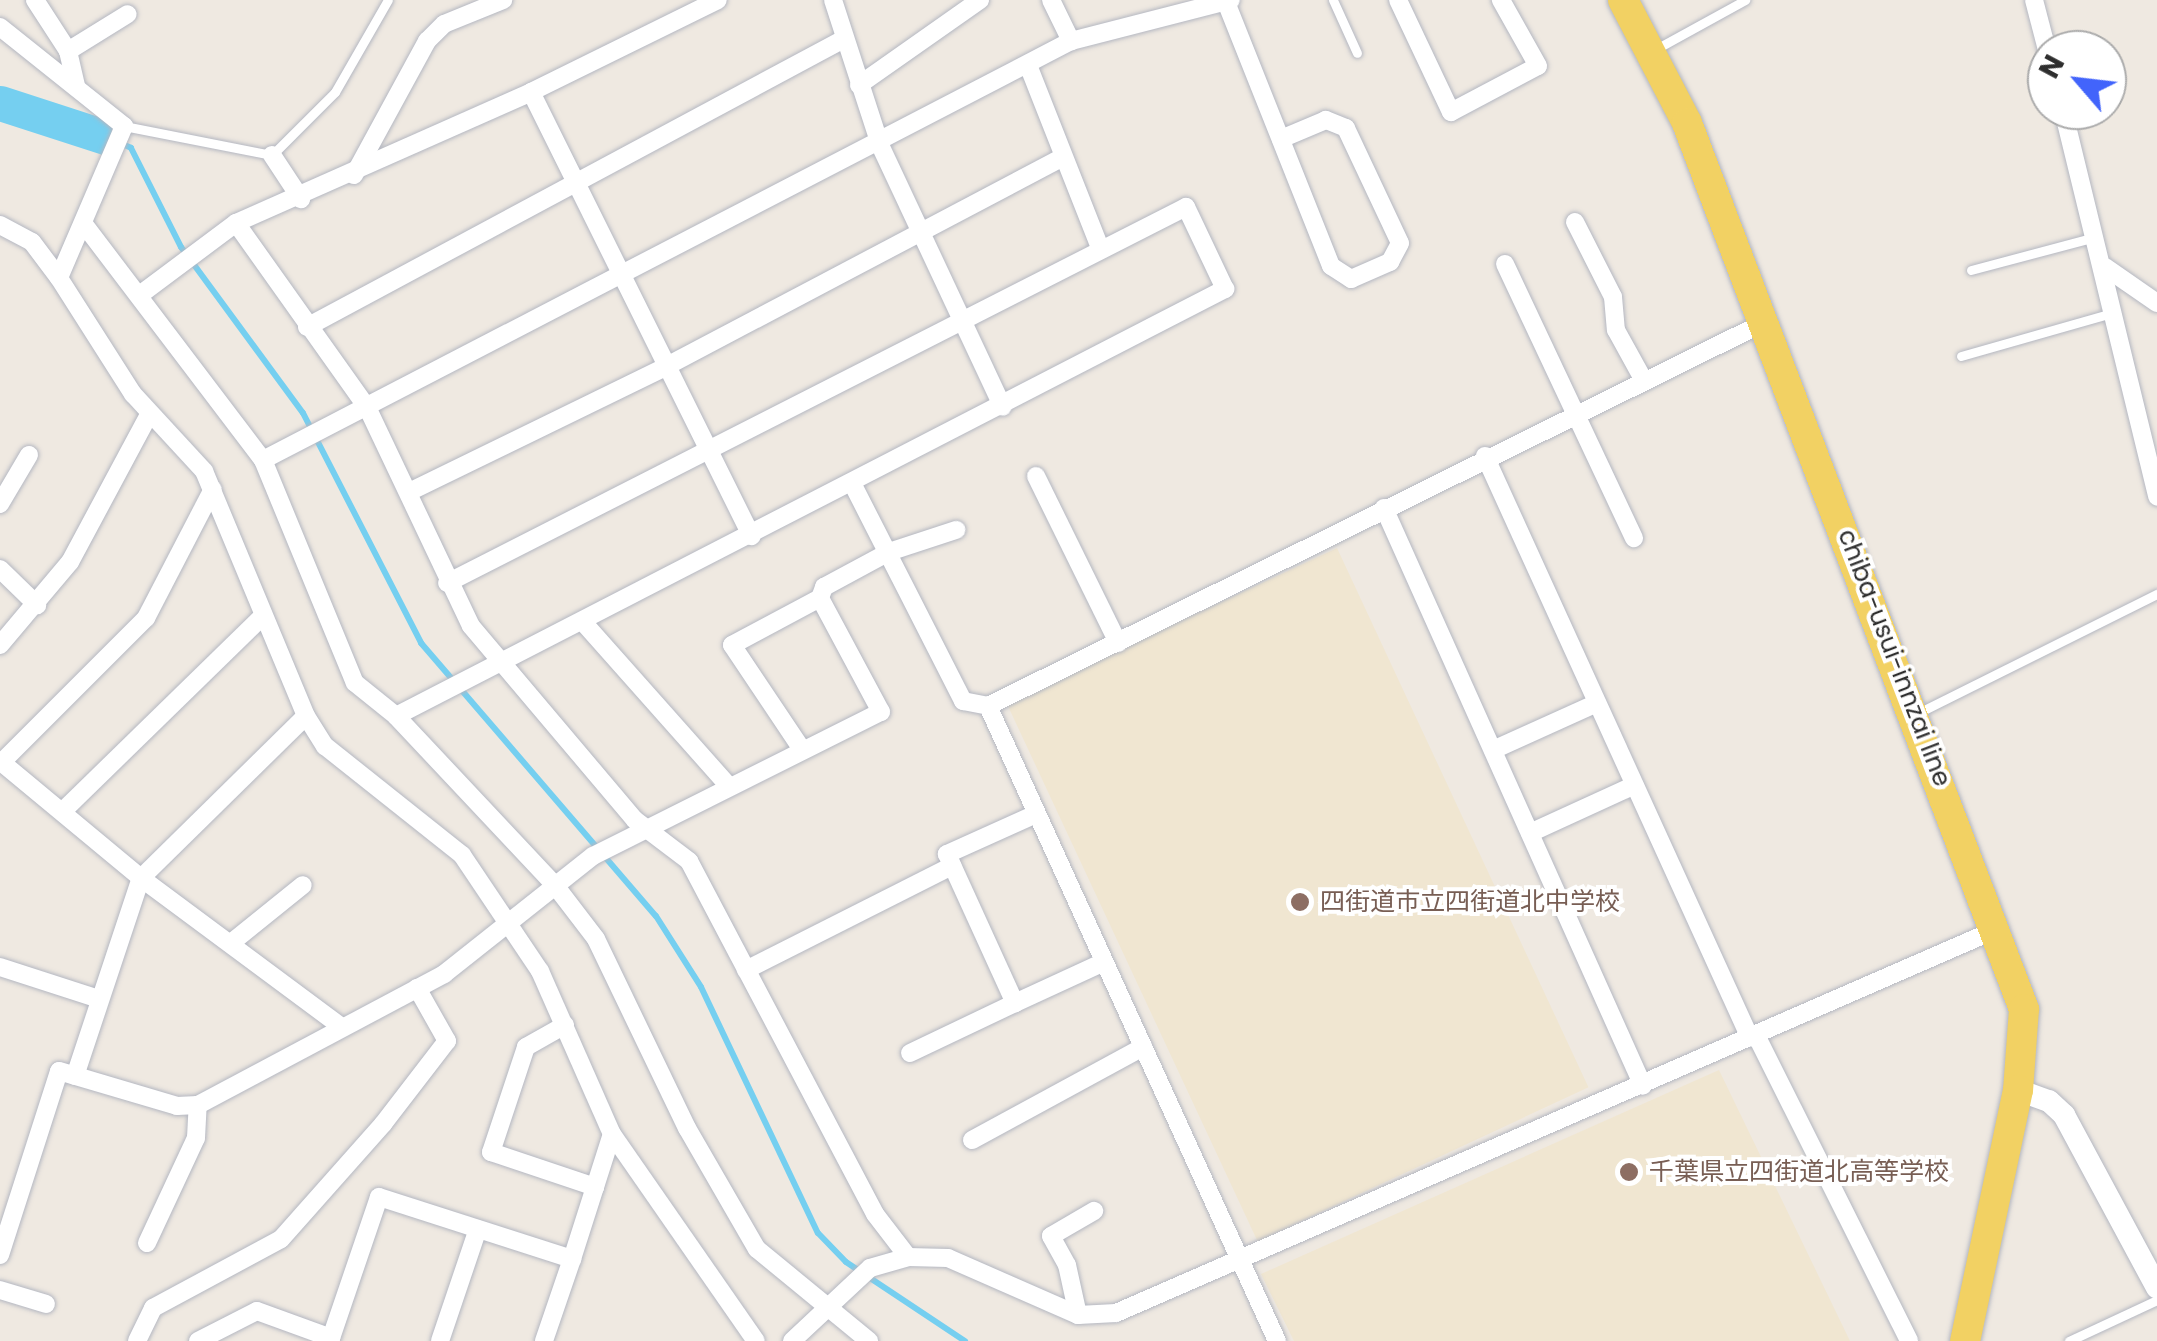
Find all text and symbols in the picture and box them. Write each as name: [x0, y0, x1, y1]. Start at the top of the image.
north arrow: [2027, 30, 2127, 130]
text: N: [2030, 48, 2074, 85]
street label: chiba-usui-innzai line: [1831, 525, 1957, 791]
place label: 四街道市立四街道北中学校: [1320, 887, 1620, 917]
marker: 四街道市立四街道北中学校: [1289, 891, 1311, 913]
place label: 千葉県立四街道北高等学校: [1649, 1157, 1949, 1187]
marker: 千葉県立四街道北高等学校: [1618, 1161, 1640, 1183]

